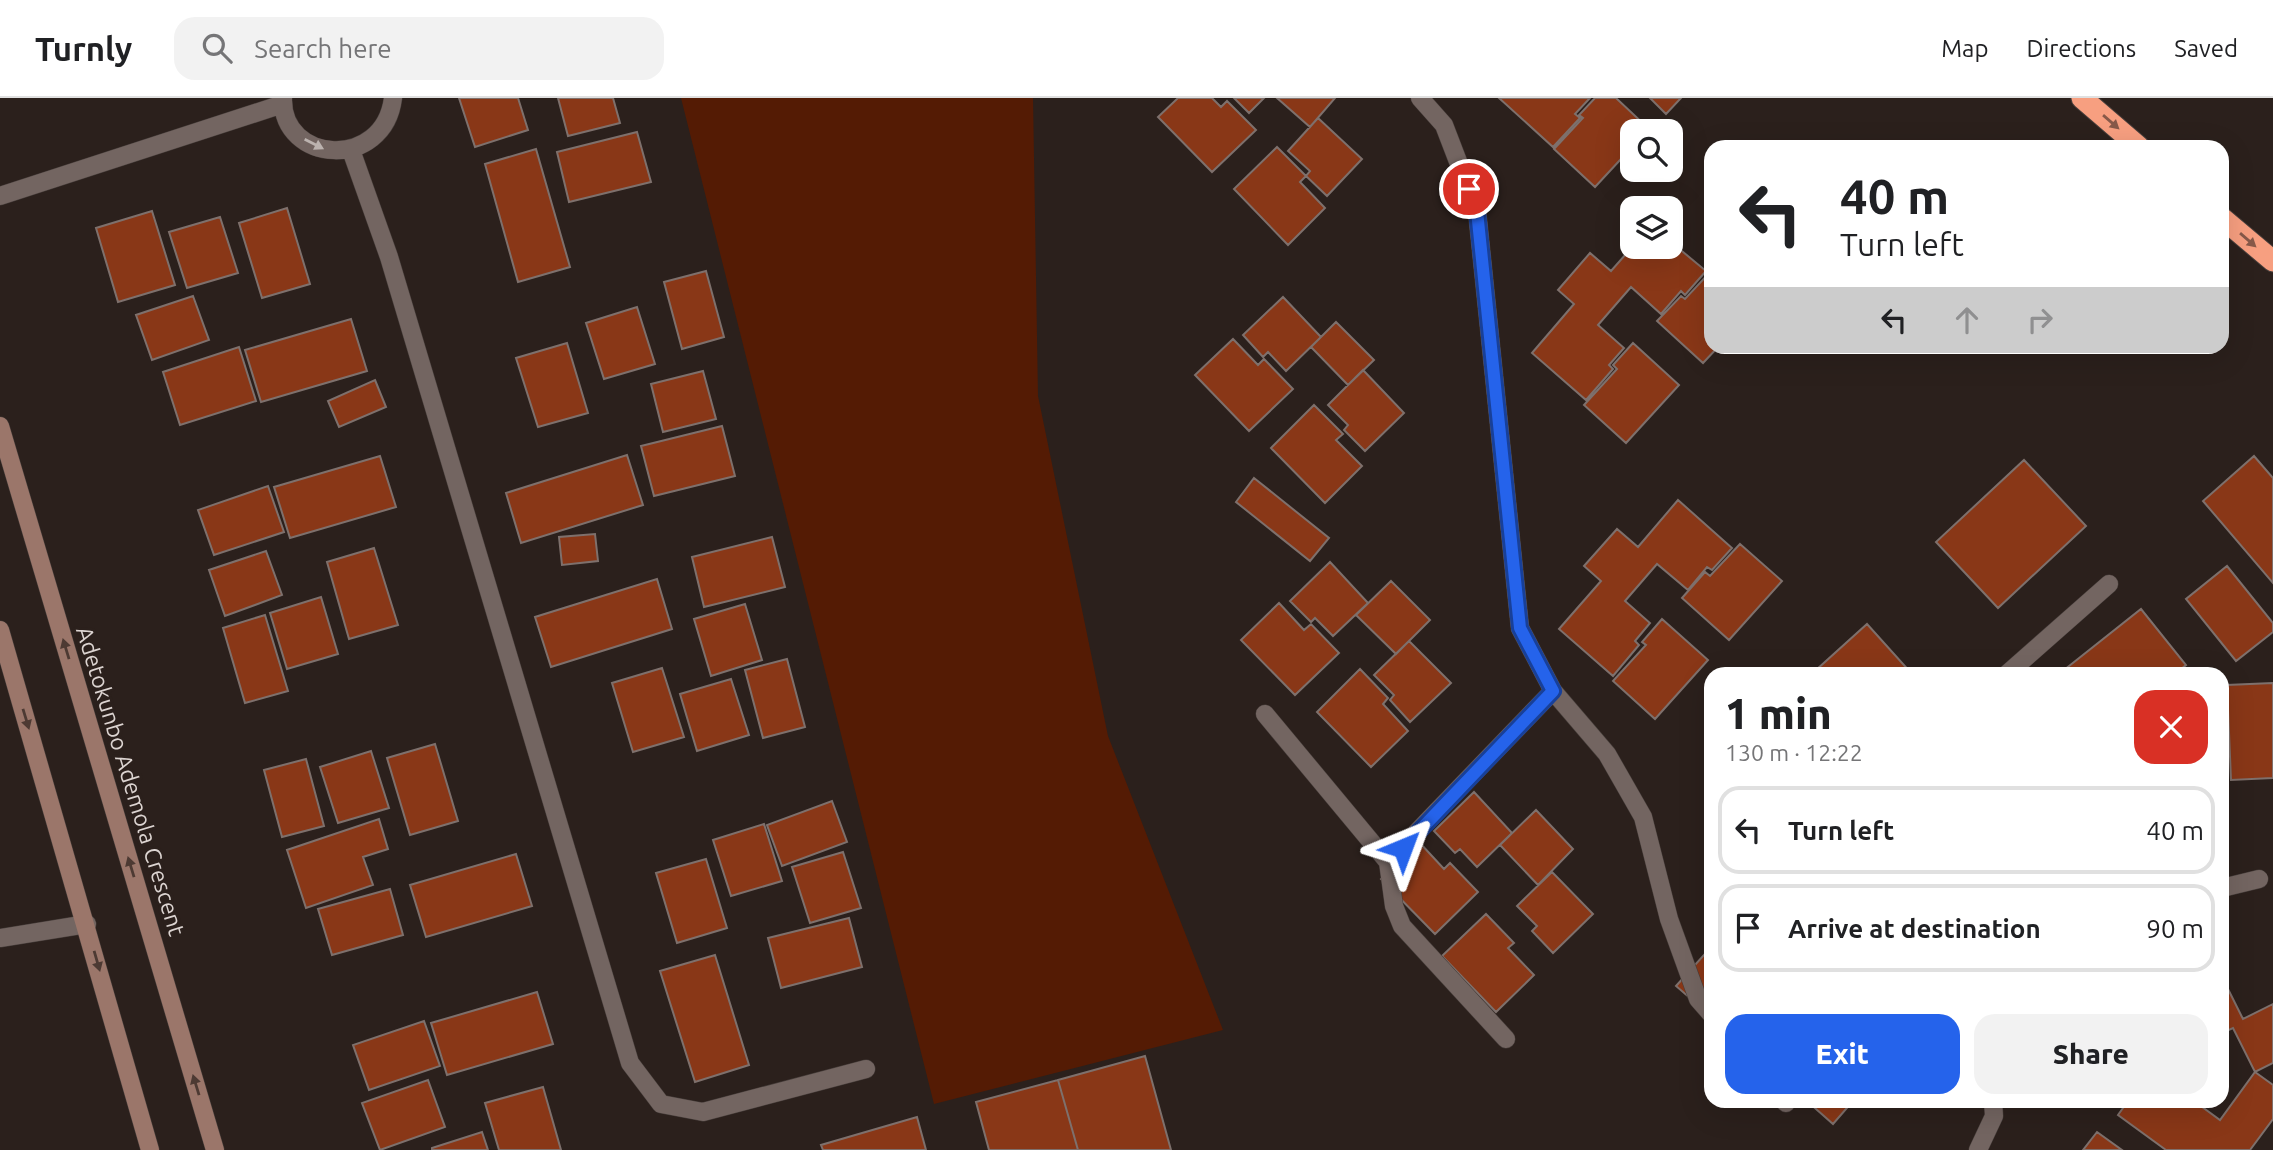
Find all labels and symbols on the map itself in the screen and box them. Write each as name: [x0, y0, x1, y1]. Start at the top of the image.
one-way arrow: [2101, 115, 2119, 130]
one-way arrow: [304, 137, 324, 149]
pin: [1439, 159, 1499, 219]
one-way arrow: [2239, 232, 2256, 247]
street label: Adetokunbo Ademola Crescent: [72, 623, 190, 939]
one-way arrow: [60, 638, 70, 659]
one-way arrow: [22, 709, 32, 730]
position arrow: [1366, 811, 1440, 885]
one-way arrow: [125, 856, 135, 877]
one-way arrow: [92, 950, 103, 972]
one-way arrow: [190, 1074, 200, 1095]

